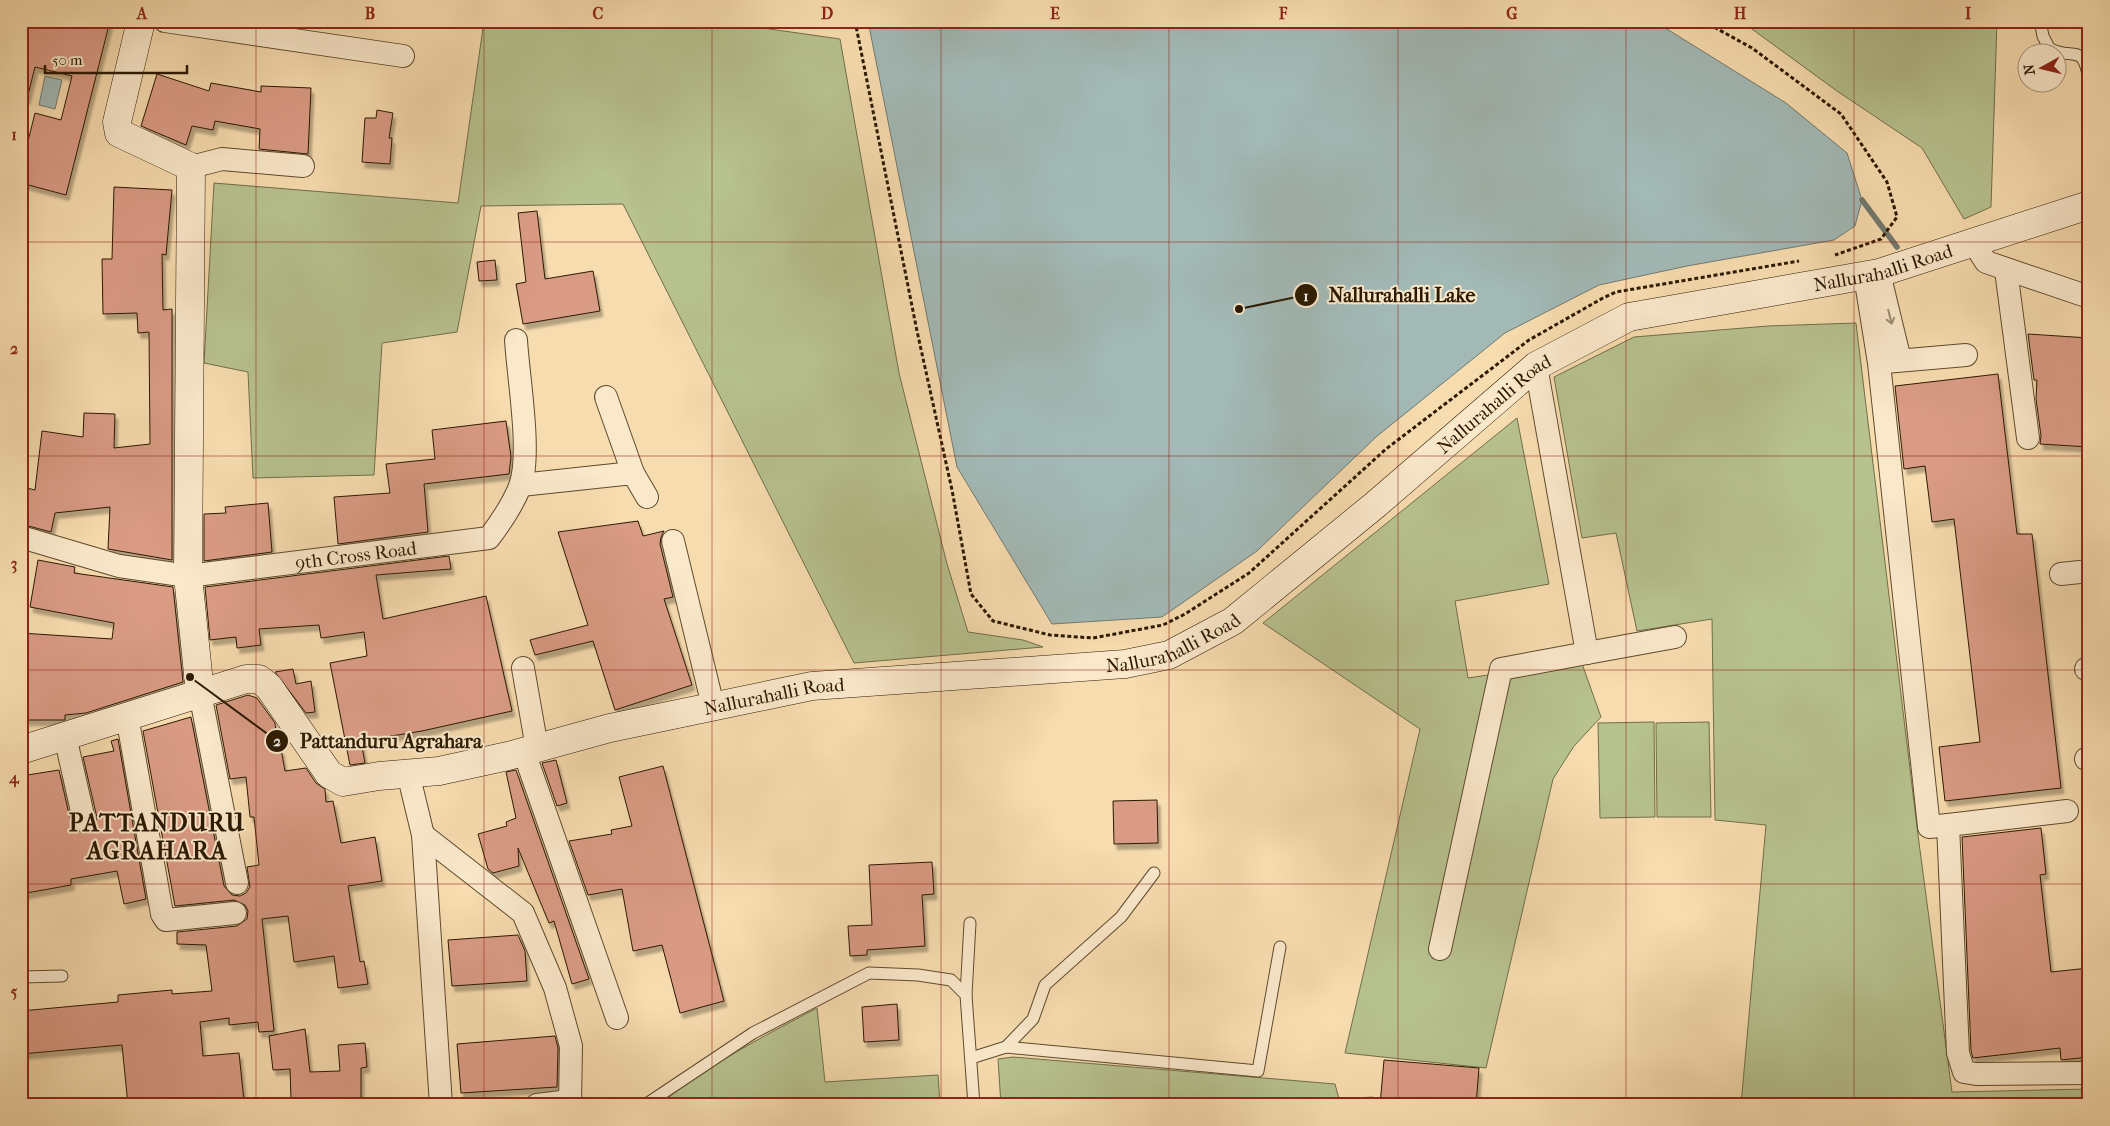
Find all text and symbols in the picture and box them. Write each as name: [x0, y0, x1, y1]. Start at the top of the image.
text: A: [136, 4, 148, 23]
text: B: [365, 4, 375, 23]
text: C: [593, 4, 604, 23]
text: D: [821, 4, 833, 23]
text: E: [1050, 4, 1060, 23]
text: F: [1278, 4, 1288, 23]
text: G: [1506, 4, 1518, 23]
text: H: [1734, 4, 1747, 23]
text: I: [1965, 4, 1972, 23]
scale bar: [45, 42, 188, 74]
north arrow: [2018, 42, 2068, 92]
text: 50 m: [52, 51, 83, 69]
text: N: [2020, 63, 2039, 76]
text: 1: [11, 125, 17, 144]
street label: Nallurahalli Road: [1812, 240, 1956, 296]
callout: Nallurahalli Lake: [1294, 278, 1486, 313]
text: Nallurahalli Lake: [1328, 284, 1476, 307]
text: 1: [1303, 287, 1309, 305]
one-way arrow: [1886, 308, 1895, 324]
text: 2: [10, 339, 18, 358]
street label: Nallurahalli Road: [1433, 350, 1556, 458]
street label: 9th Cross Road: [294, 537, 419, 574]
text: 3: [11, 554, 17, 574]
street label: Nallurahalli Road: [1105, 609, 1246, 677]
street label: Nallurahalli Road: [702, 674, 846, 720]
callout: Pattanduru Agrahara: [264, 724, 492, 759]
text: Pattanduru Agrahara: [300, 730, 483, 753]
text: 2: [273, 732, 281, 750]
text: 4: [8, 768, 20, 788]
district label: PATTANDURU AGRAHARA: [69, 809, 245, 865]
text: 5: [11, 982, 18, 1001]

